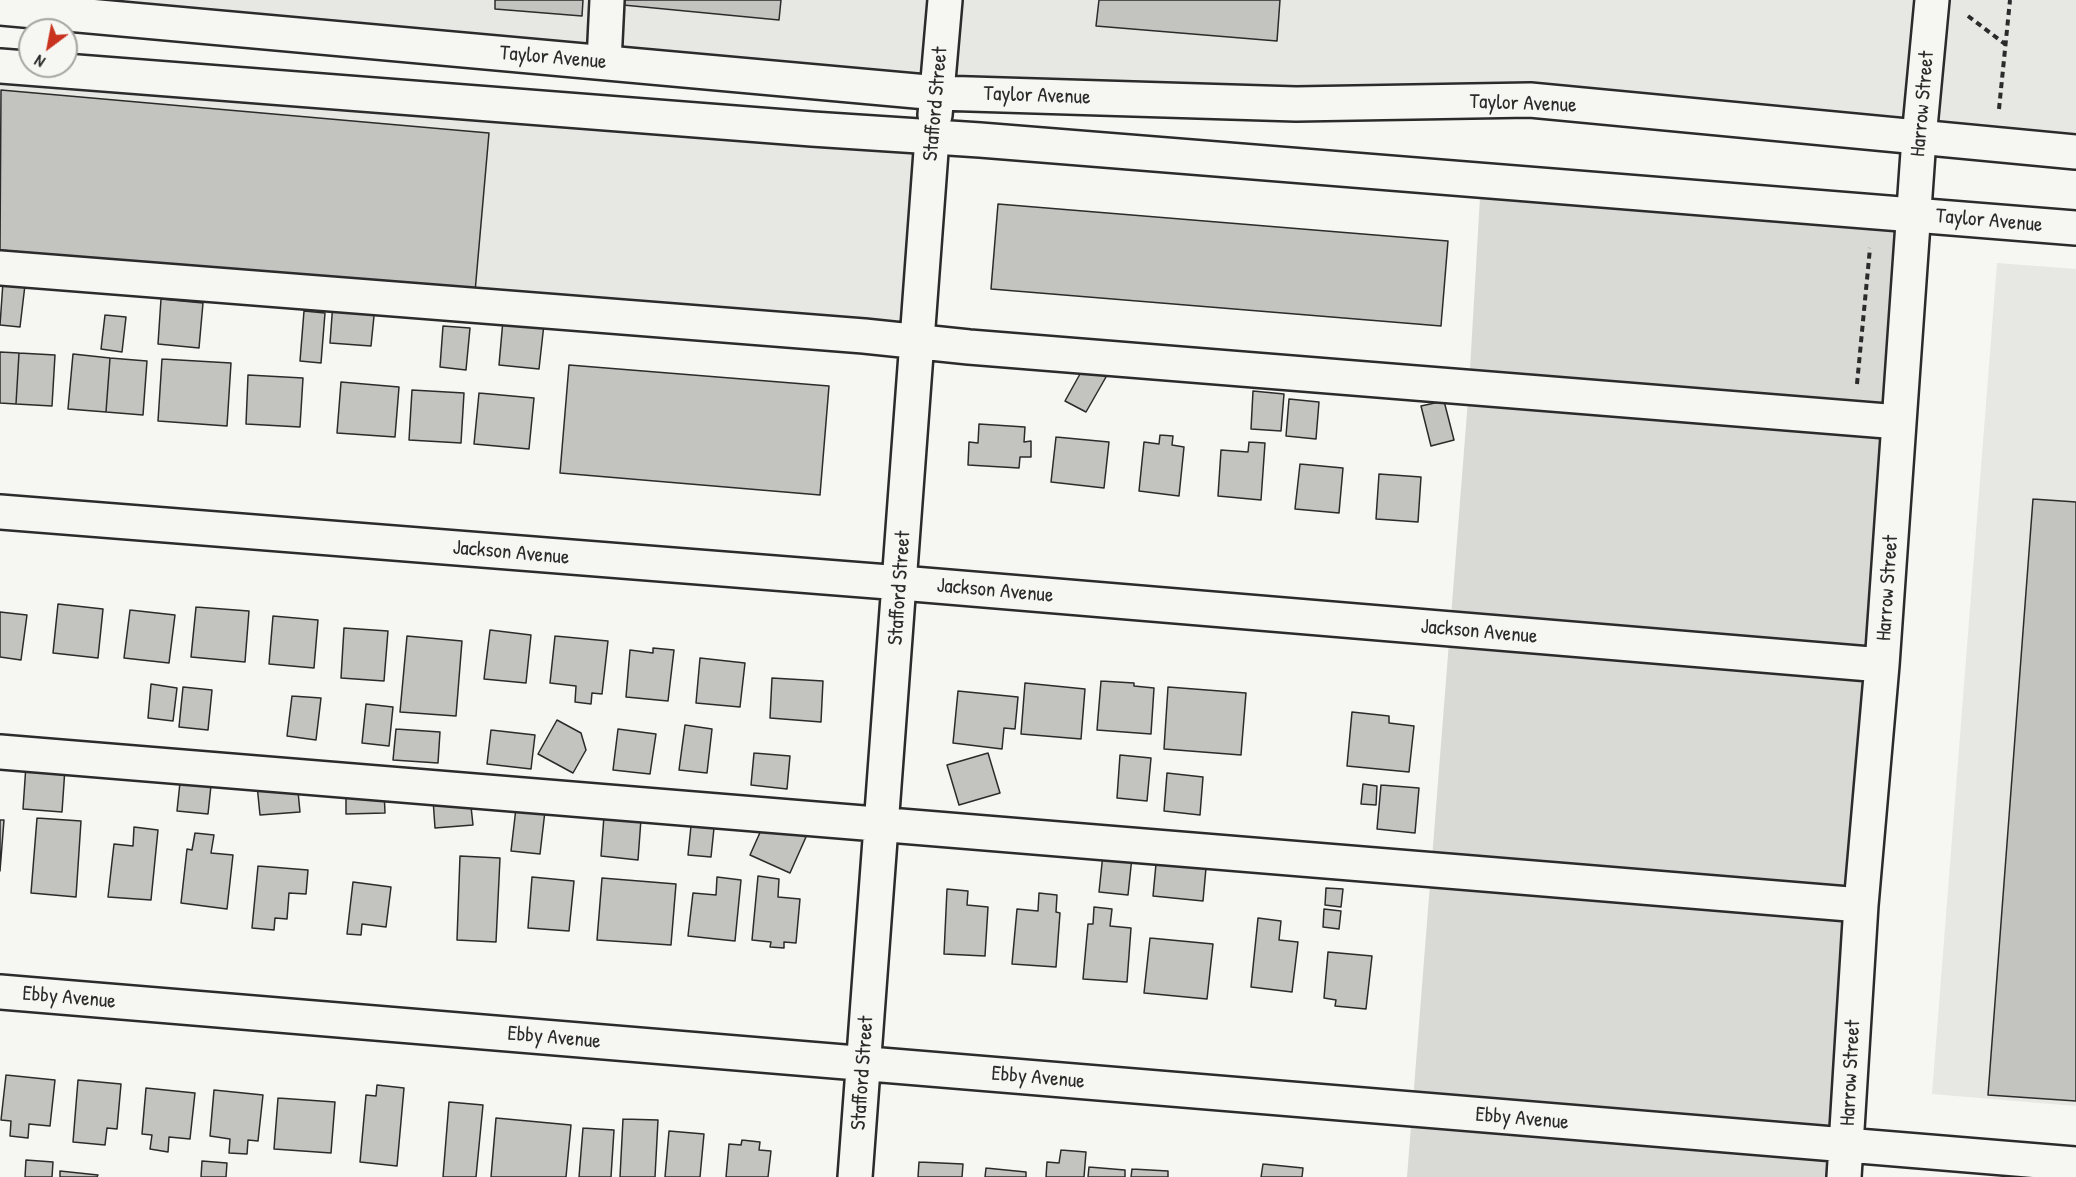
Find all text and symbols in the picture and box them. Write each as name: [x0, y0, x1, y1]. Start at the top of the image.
north arrow: [18, 18, 78, 78]
street label: Taylor Avenue: [499, 41, 607, 75]
street label: Stafford Street: [918, 46, 954, 162]
text: N: [30, 50, 49, 73]
street label: Harrow Street: [1906, 50, 1940, 158]
street label: Taylor Avenue: [983, 82, 1091, 110]
street label: Taylor Avenue: [1469, 90, 1577, 118]
street label: Taylor Avenue: [1935, 204, 2043, 238]
street label: Stafford Street: [883, 530, 917, 646]
street label: Harrow Street: [1872, 534, 1904, 642]
street label: Jackson Avenue: [452, 535, 570, 571]
street label: Jackson Avenue: [936, 573, 1054, 609]
street label: Jackson Avenue: [1420, 614, 1538, 650]
street label: Ebby Avenue: [21, 981, 117, 1015]
street label: Stafford Street: [846, 1015, 880, 1131]
street label: Harrow Street: [1836, 1019, 1866, 1127]
street label: Ebby Avenue: [506, 1021, 602, 1055]
street label: Ebby Avenue: [990, 1061, 1086, 1095]
street label: Ebby Avenue: [1474, 1102, 1570, 1136]

